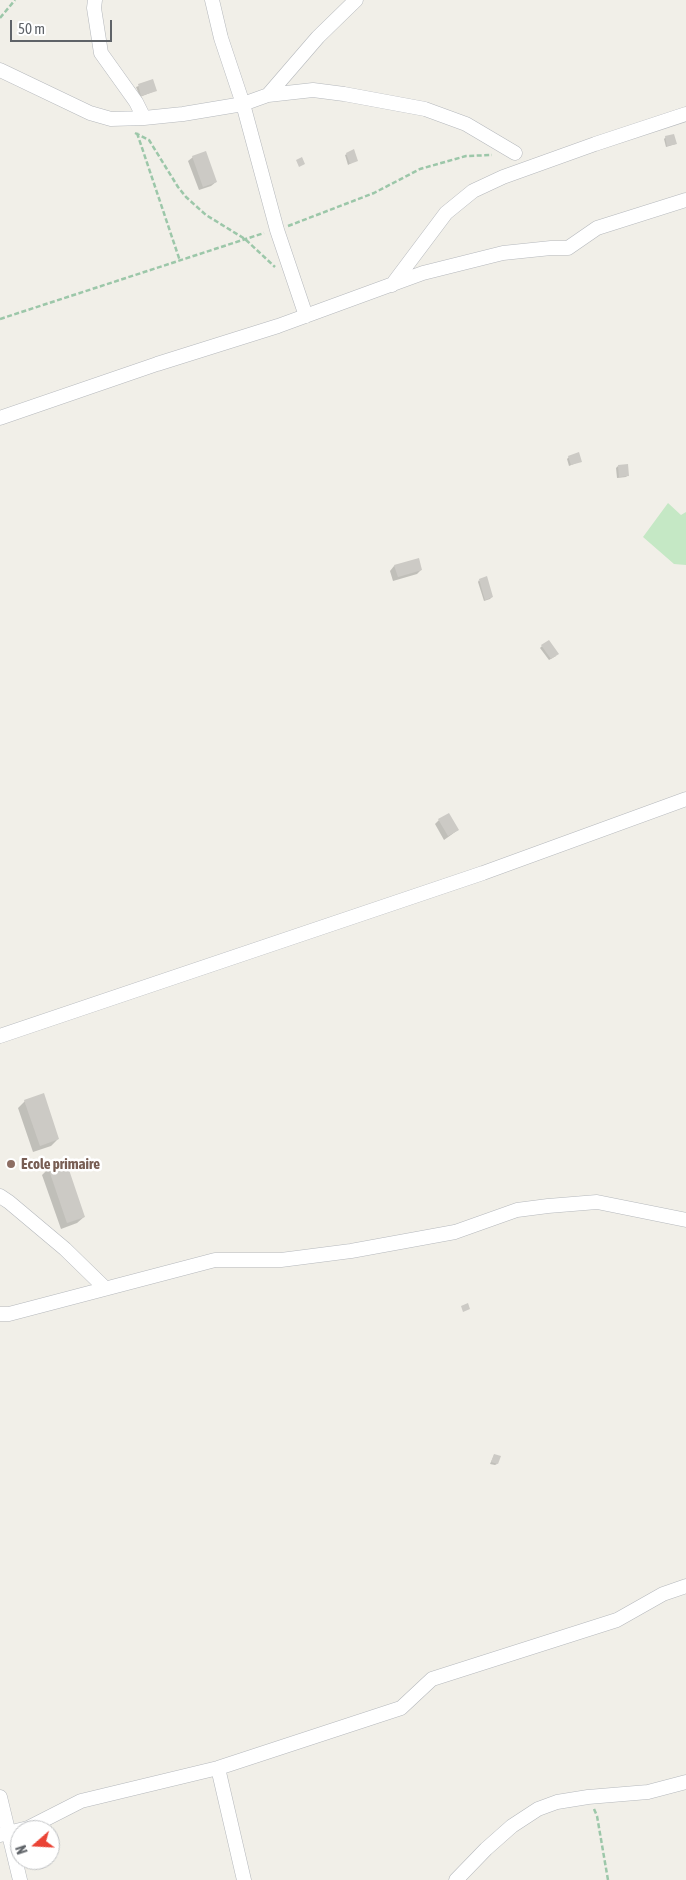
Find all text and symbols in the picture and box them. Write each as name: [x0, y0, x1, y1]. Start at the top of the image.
scale bar: [12, 10, 115, 42]
text: 50 m: [18, 20, 45, 37]
place label: Ecole primaire: [21, 1155, 100, 1173]
marker: Ecole primaire: [5, 1158, 17, 1170]
north arrow: [10, 1820, 60, 1870]
text: N: [13, 1843, 31, 1856]

